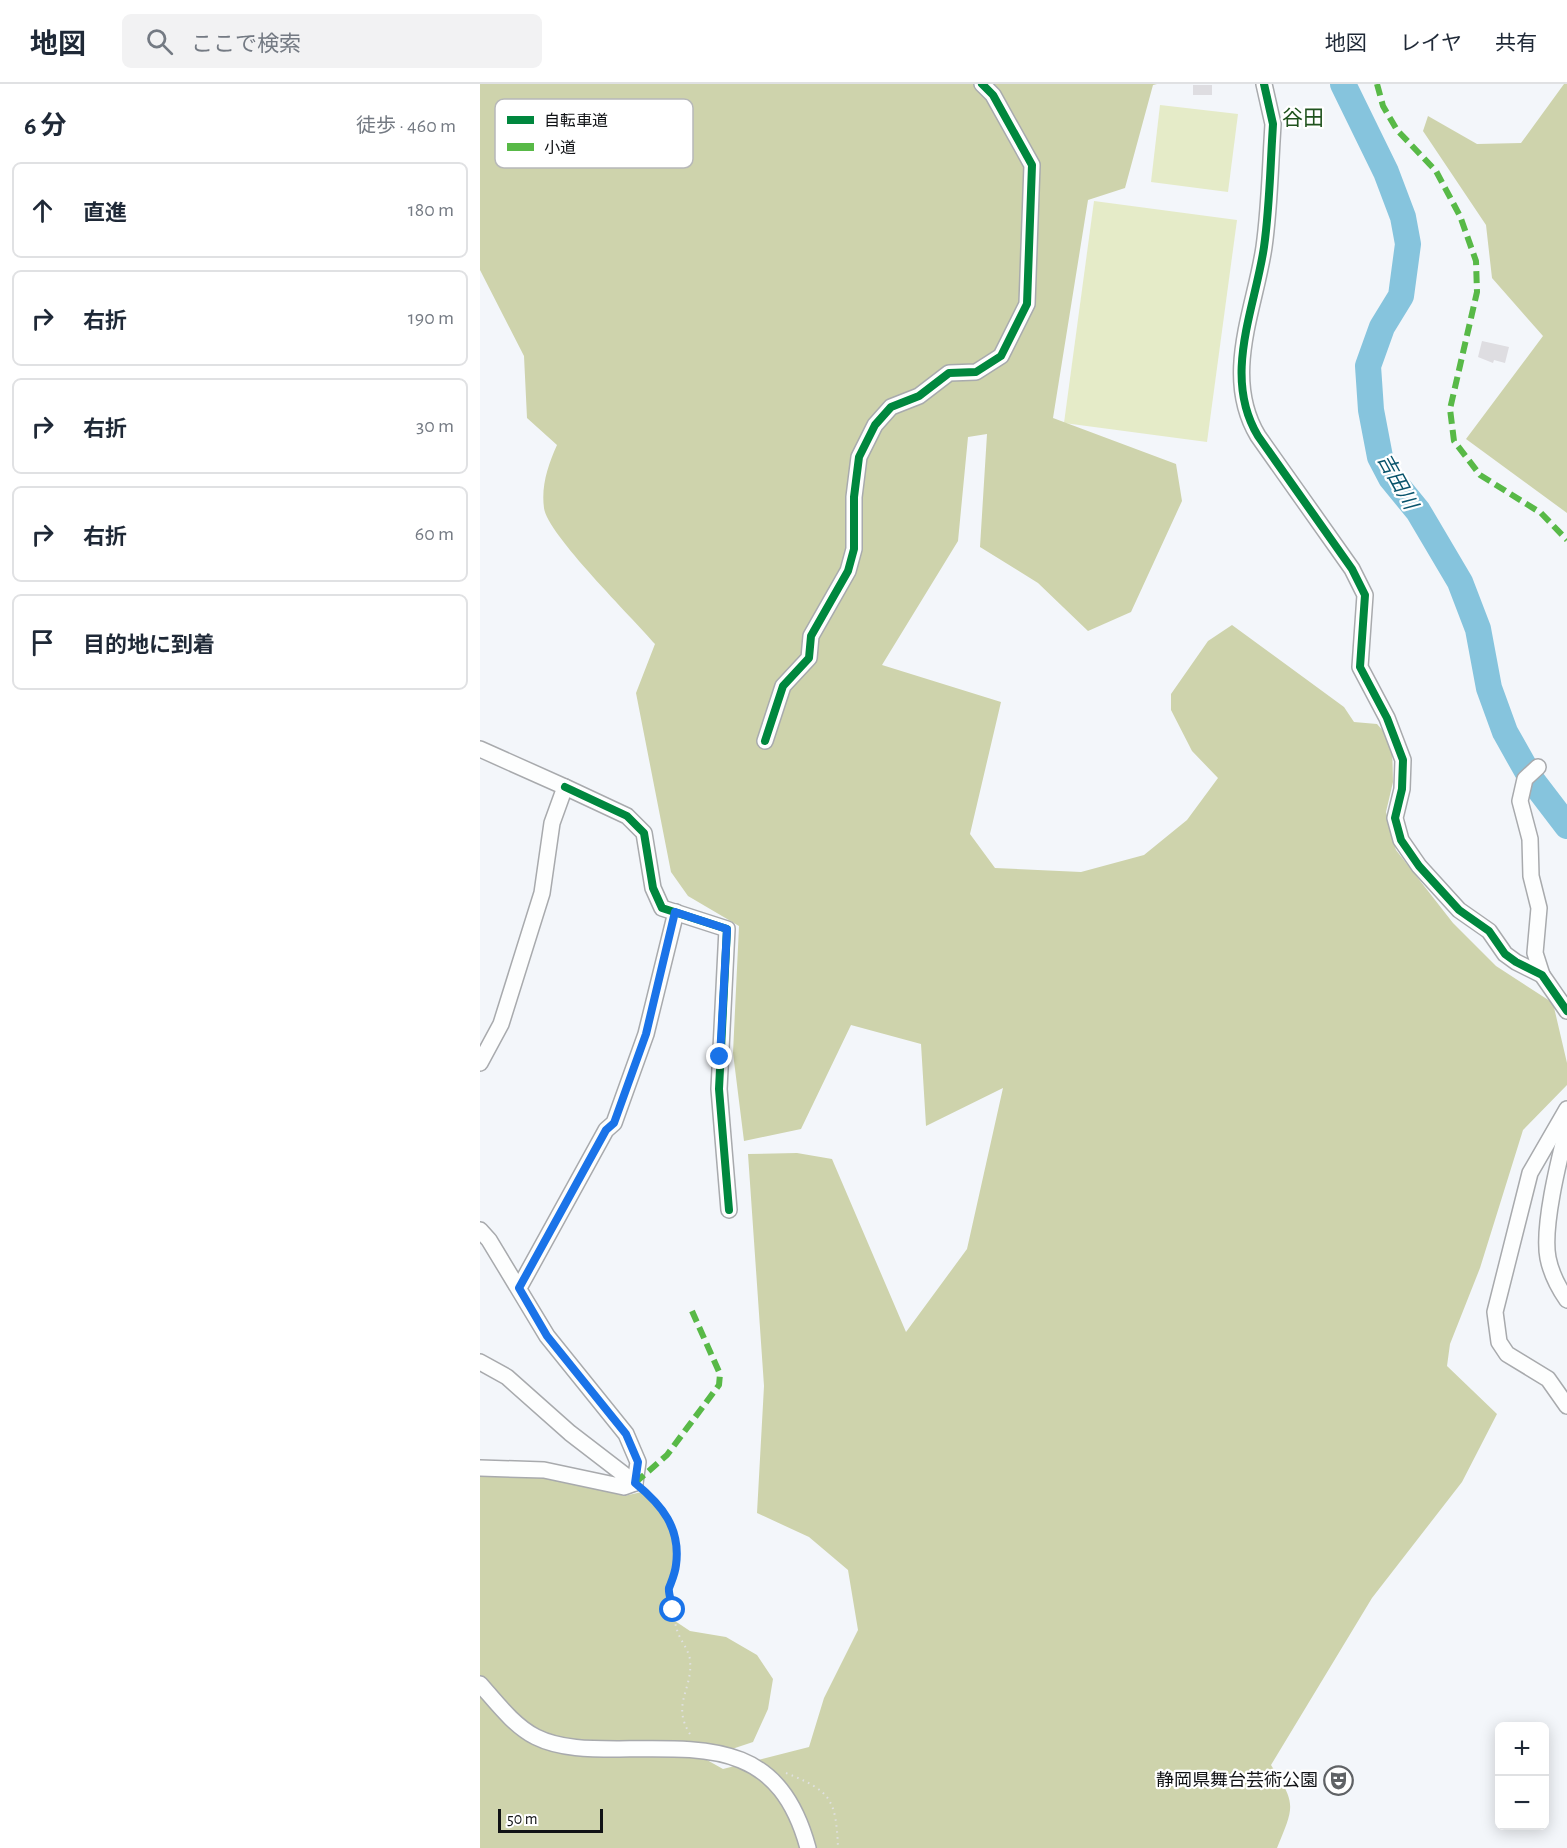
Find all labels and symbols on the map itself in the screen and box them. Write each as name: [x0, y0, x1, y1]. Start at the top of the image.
legend: [495, 99, 693, 168]
district label: 谷田: [1282, 107, 1324, 129]
text: 自転車道: [544, 112, 608, 129]
text: 小道: [544, 139, 576, 156]
water label: 吉田川: [1374, 450, 1422, 514]
route end: [706, 1043, 732, 1069]
route start: [659, 1596, 685, 1622]
theatre icon: 静岡県舞台芸術公園: [1323, 1764, 1355, 1796]
place label: 静岡県舞台芸術公園: [1156, 1770, 1318, 1790]
scale bar: [498, 1806, 603, 1834]

